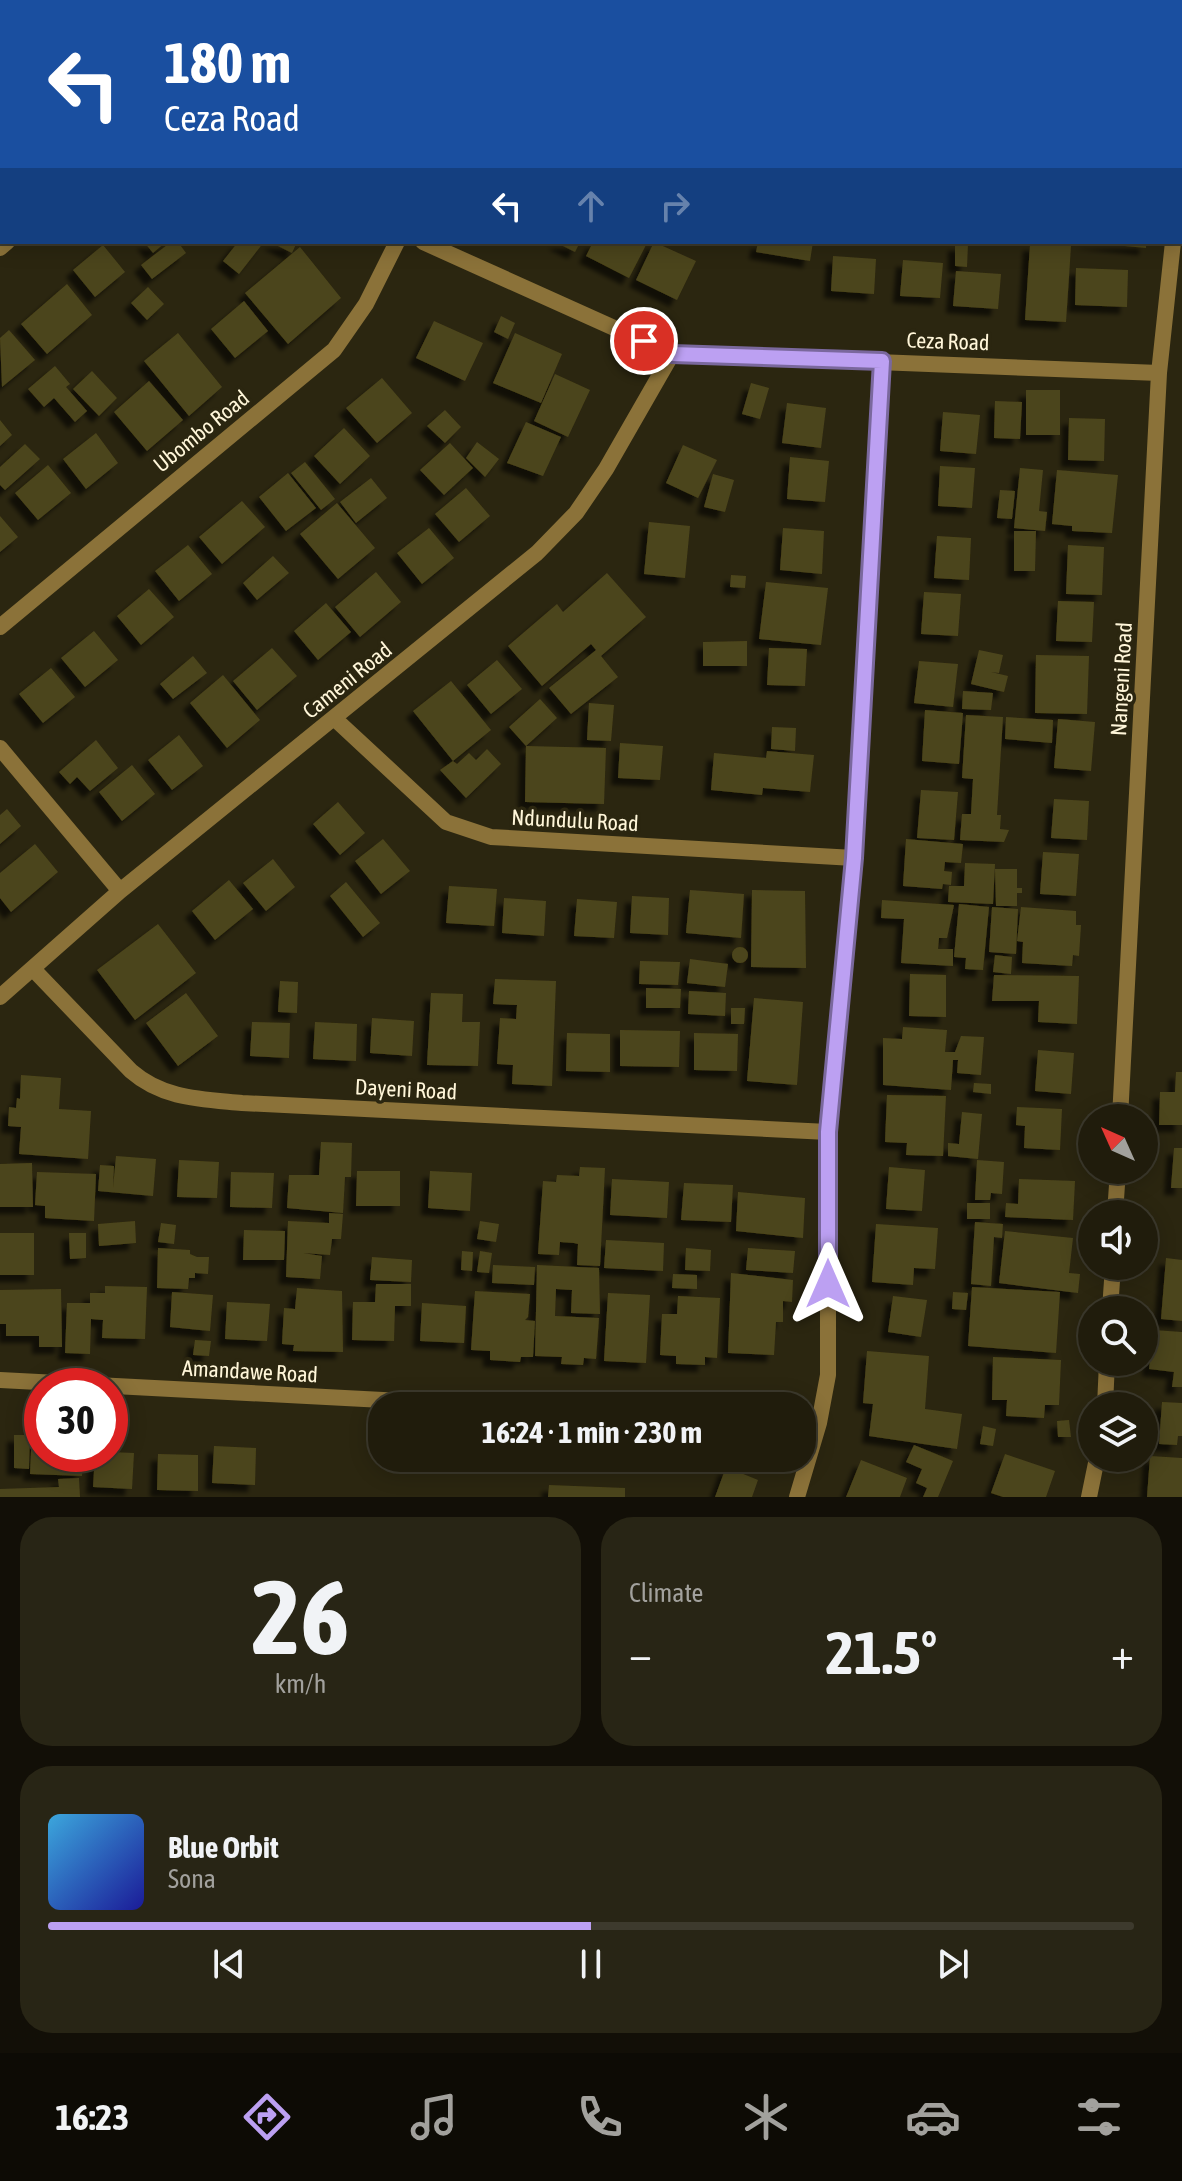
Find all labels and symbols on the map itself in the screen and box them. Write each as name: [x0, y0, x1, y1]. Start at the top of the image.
pin: [610, 307, 678, 375]
street label: Ceza Road: [906, 327, 990, 355]
street label: Ubombo Road: [148, 385, 254, 477]
street label: Nangeni Road: [1105, 622, 1137, 736]
street label: Cameni Road: [297, 636, 397, 724]
street label: Ndundulu Road: [511, 804, 639, 836]
street label: Dayeni Road: [354, 1073, 458, 1105]
north arrow: [1078, 1104, 1158, 1184]
position arrow: [786, 1242, 870, 1326]
street label: Amandawe Road: [181, 1354, 319, 1388]
speed limit sign: 30: [24, 1368, 128, 1472]

